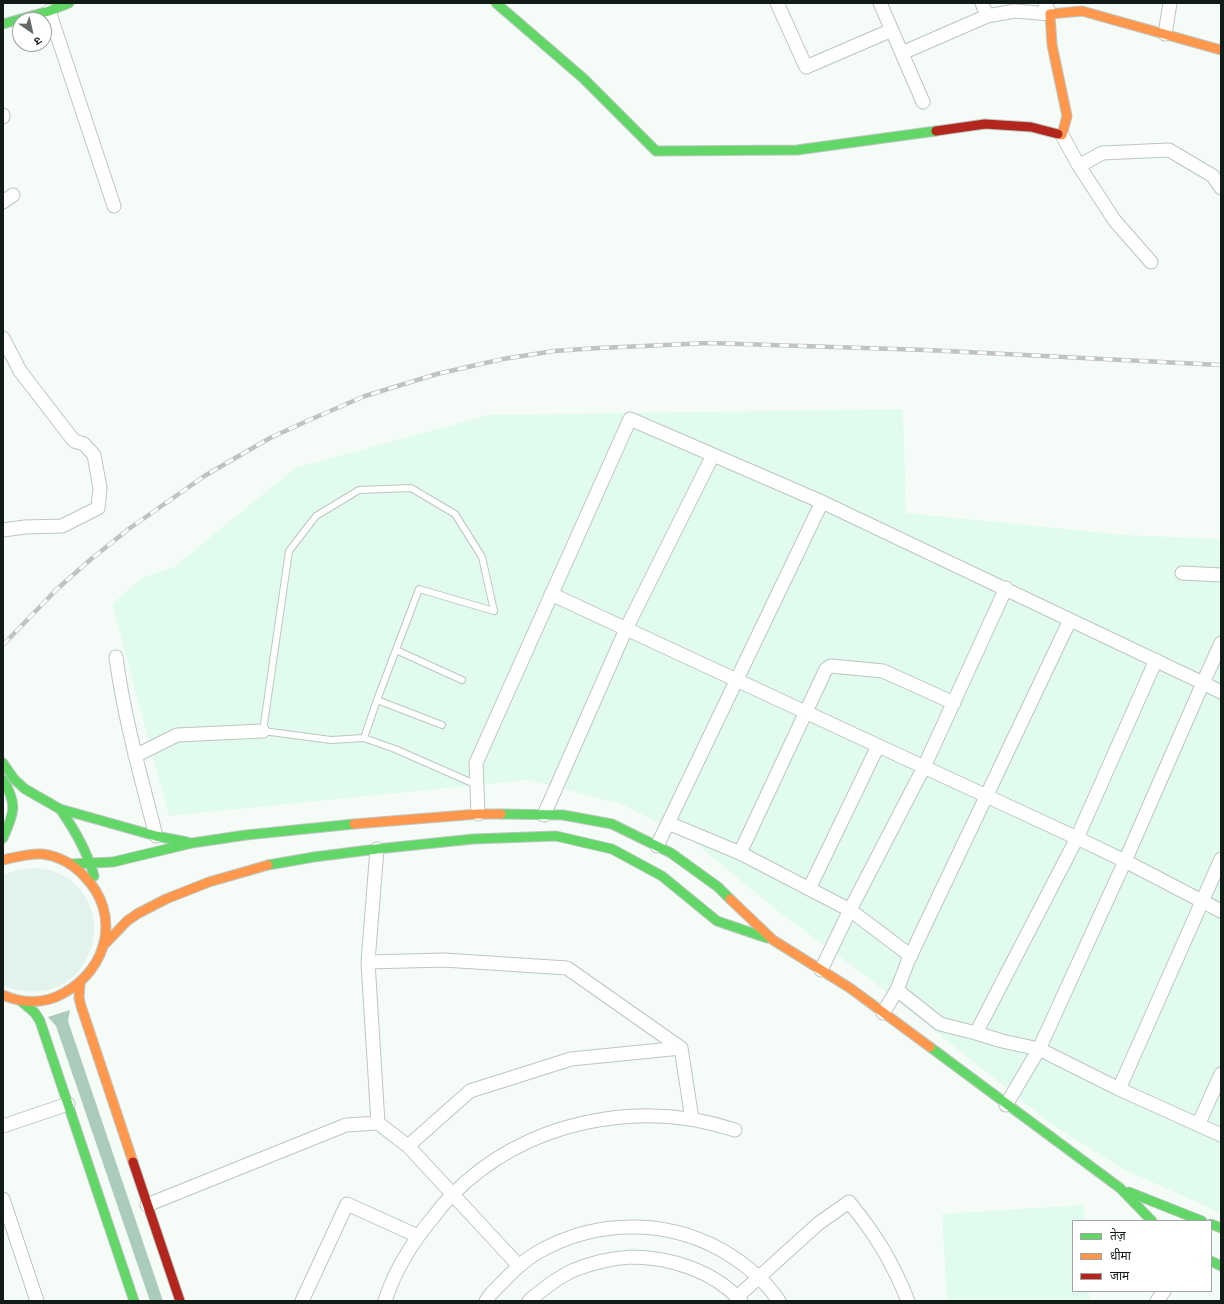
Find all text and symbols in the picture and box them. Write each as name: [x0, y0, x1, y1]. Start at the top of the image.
north arrow: [12, 12, 52, 52]
text: उ: [32, 34, 45, 49]
legend: [1072, 1220, 1212, 1292]
text: तेज़: [1110, 1228, 1126, 1244]
text: धीमा: [1110, 1248, 1131, 1264]
text: जाम: [1110, 1268, 1129, 1284]

